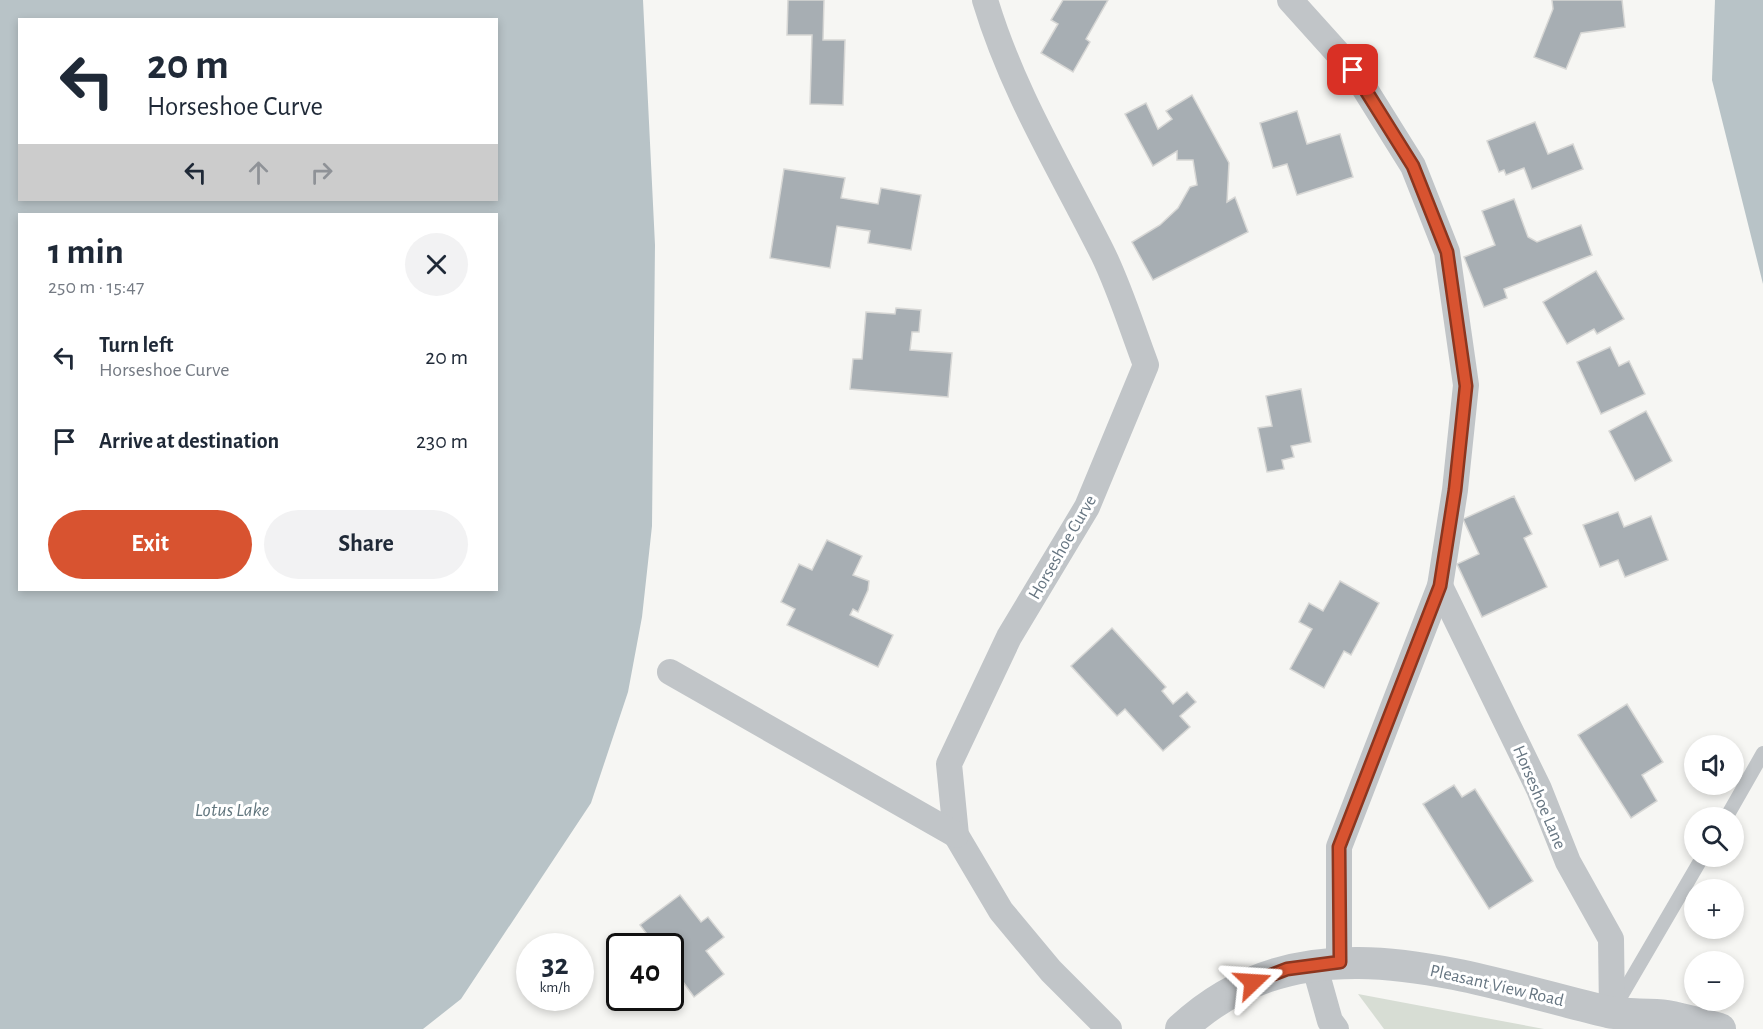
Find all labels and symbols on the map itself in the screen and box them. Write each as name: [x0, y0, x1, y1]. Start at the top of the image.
pin: [1327, 44, 1378, 95]
street label: Horseshoe Curve: [1026, 492, 1100, 603]
street label: Horseshoe Lane: [1509, 743, 1569, 852]
water label: Lotus Lake: [195, 800, 270, 820]
speed limit sign: 40: [606, 933, 684, 1011]
position arrow: [1221, 950, 1285, 1014]
street label: Pleasant View Road: [1428, 962, 1566, 1010]

